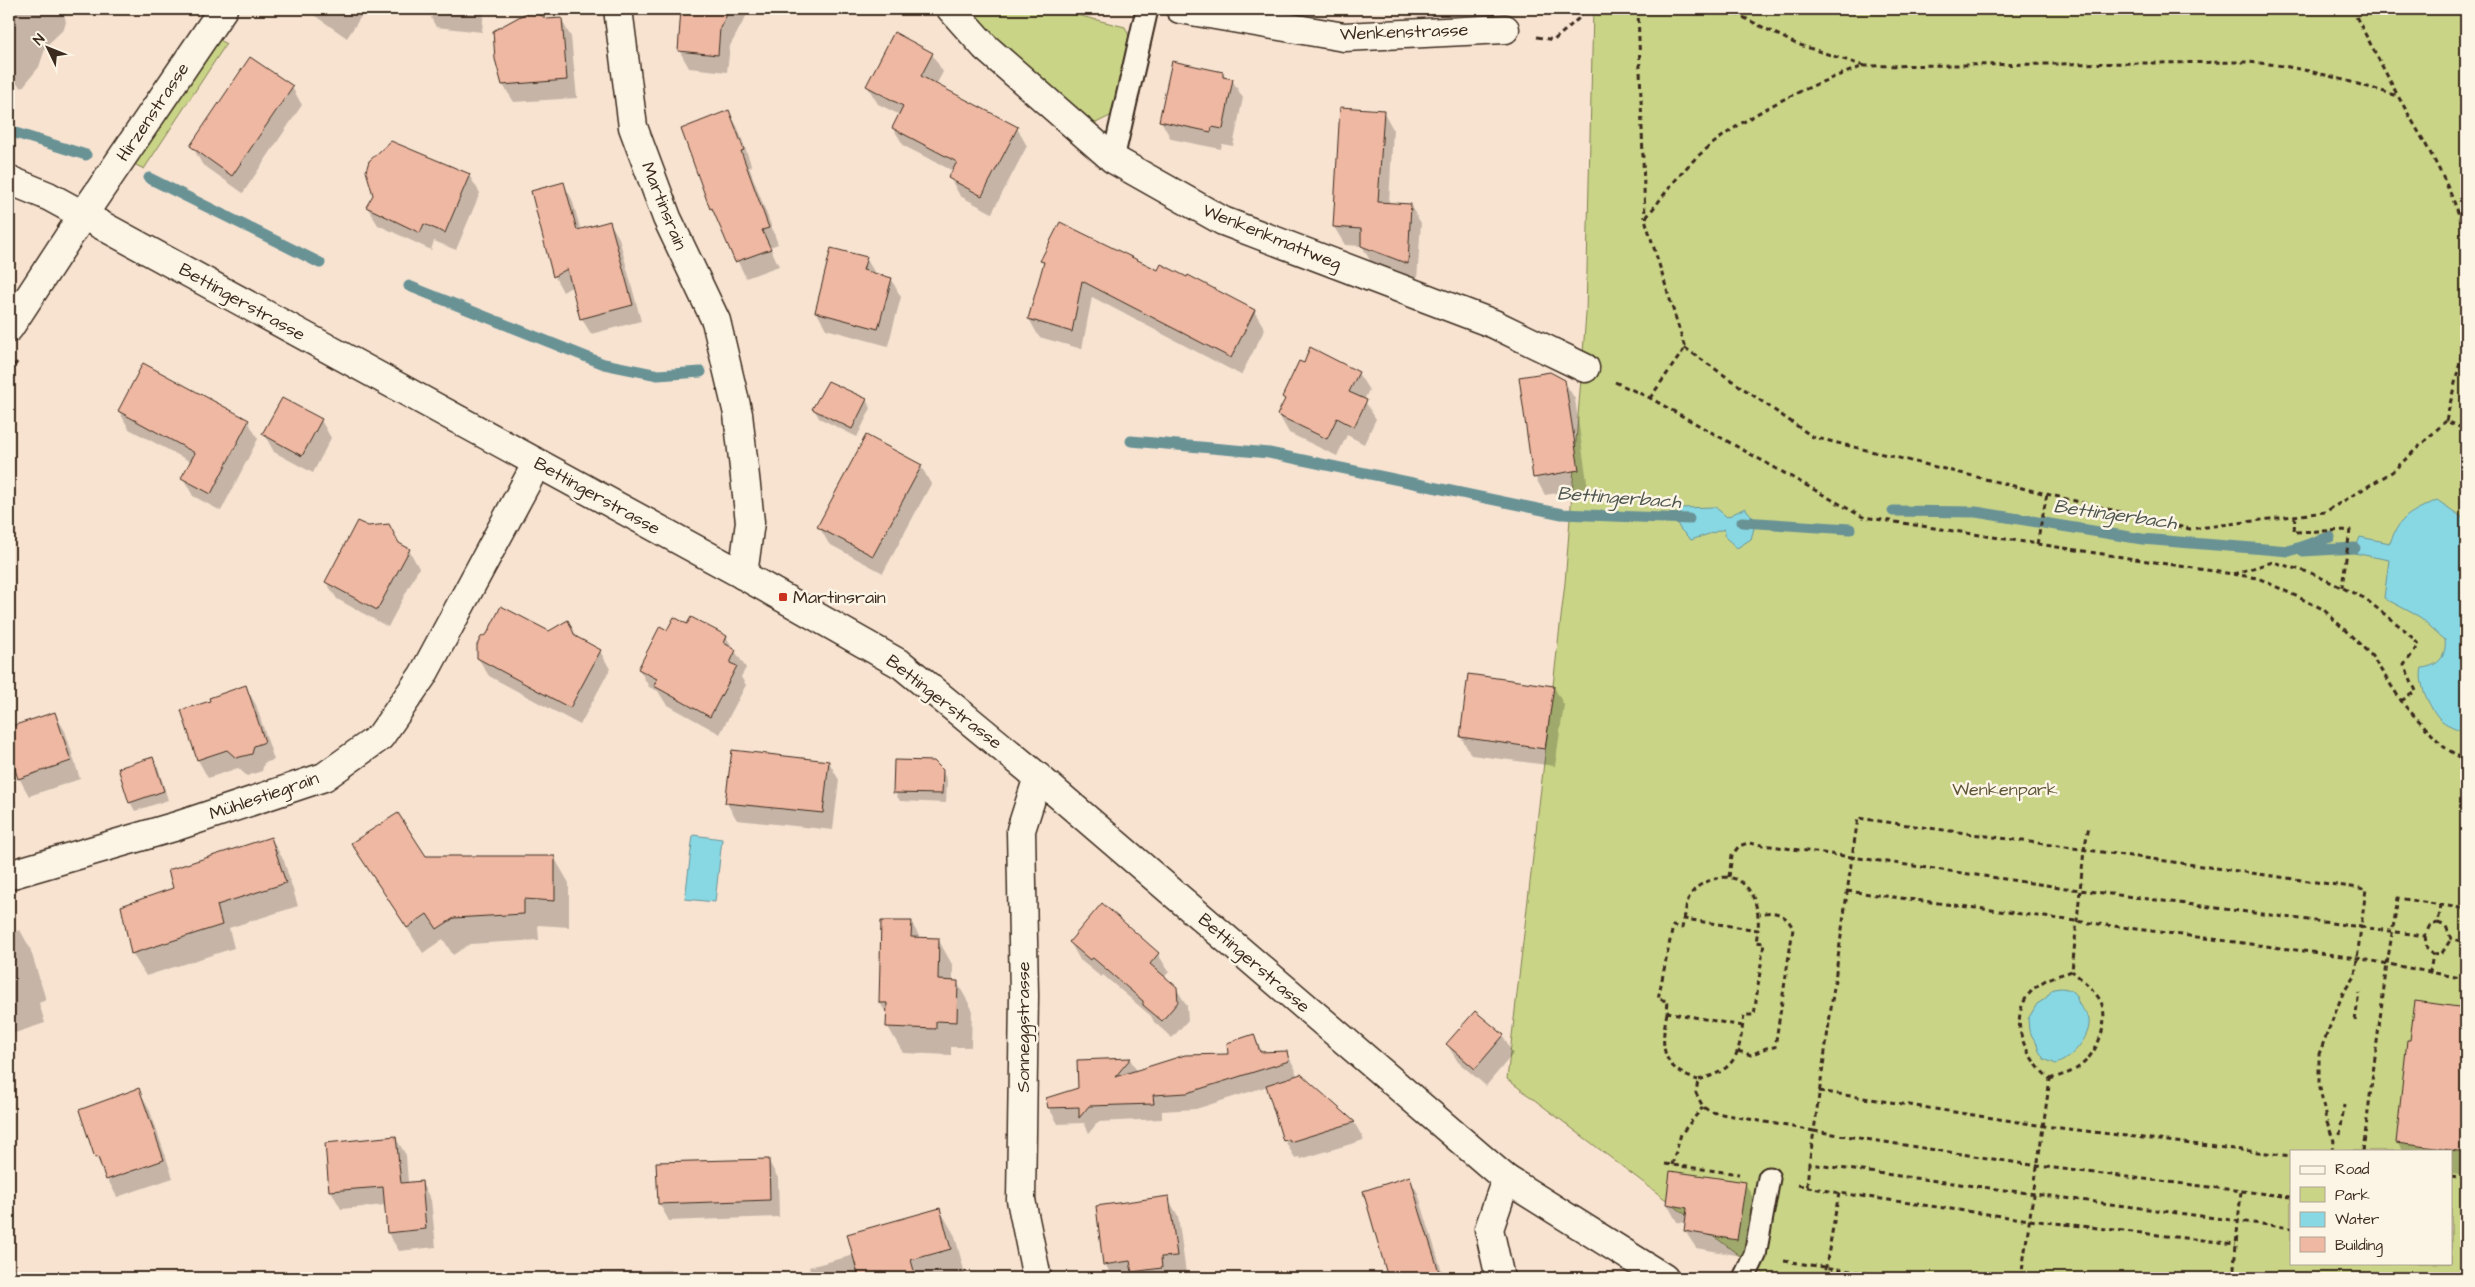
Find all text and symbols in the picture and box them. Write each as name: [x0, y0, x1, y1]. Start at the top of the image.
street label: Wenkenstrasse: [1339, 17, 1469, 47]
north arrow: [22, 22, 72, 72]
text: N: [29, 30, 50, 50]
street label: Hirzenstrasse: [111, 57, 195, 166]
street label: Martinsrain: [635, 158, 693, 254]
street label: Wenkenkmattweg: [1198, 198, 1345, 277]
street label: Bettingerstrasse: [174, 257, 310, 348]
street label: Bettingerstrasse: [529, 451, 665, 542]
water label: Bettingerbach: [1556, 480, 1683, 516]
water label: Bettingerbach: [2052, 493, 2180, 537]
place label: Martinsrain: [793, 585, 886, 610]
marker: Martinsrain: [777, 591, 789, 603]
street label: Bettingerstrasse: [880, 649, 1007, 756]
street label: Mühlestiegrain: [206, 766, 322, 827]
park label: Wenkenpark: [1952, 777, 2058, 802]
street label: Bettingerstrasse: [1192, 907, 1316, 1020]
street label: Sonneggstrasse: [1011, 961, 1037, 1093]
legend: [2290, 1150, 2452, 1264]
text: Road: [2335, 1159, 2370, 1180]
text: Park: [2335, 1185, 2370, 1206]
text: Water: [2335, 1209, 2379, 1230]
text: Building: [2335, 1235, 2383, 1257]

